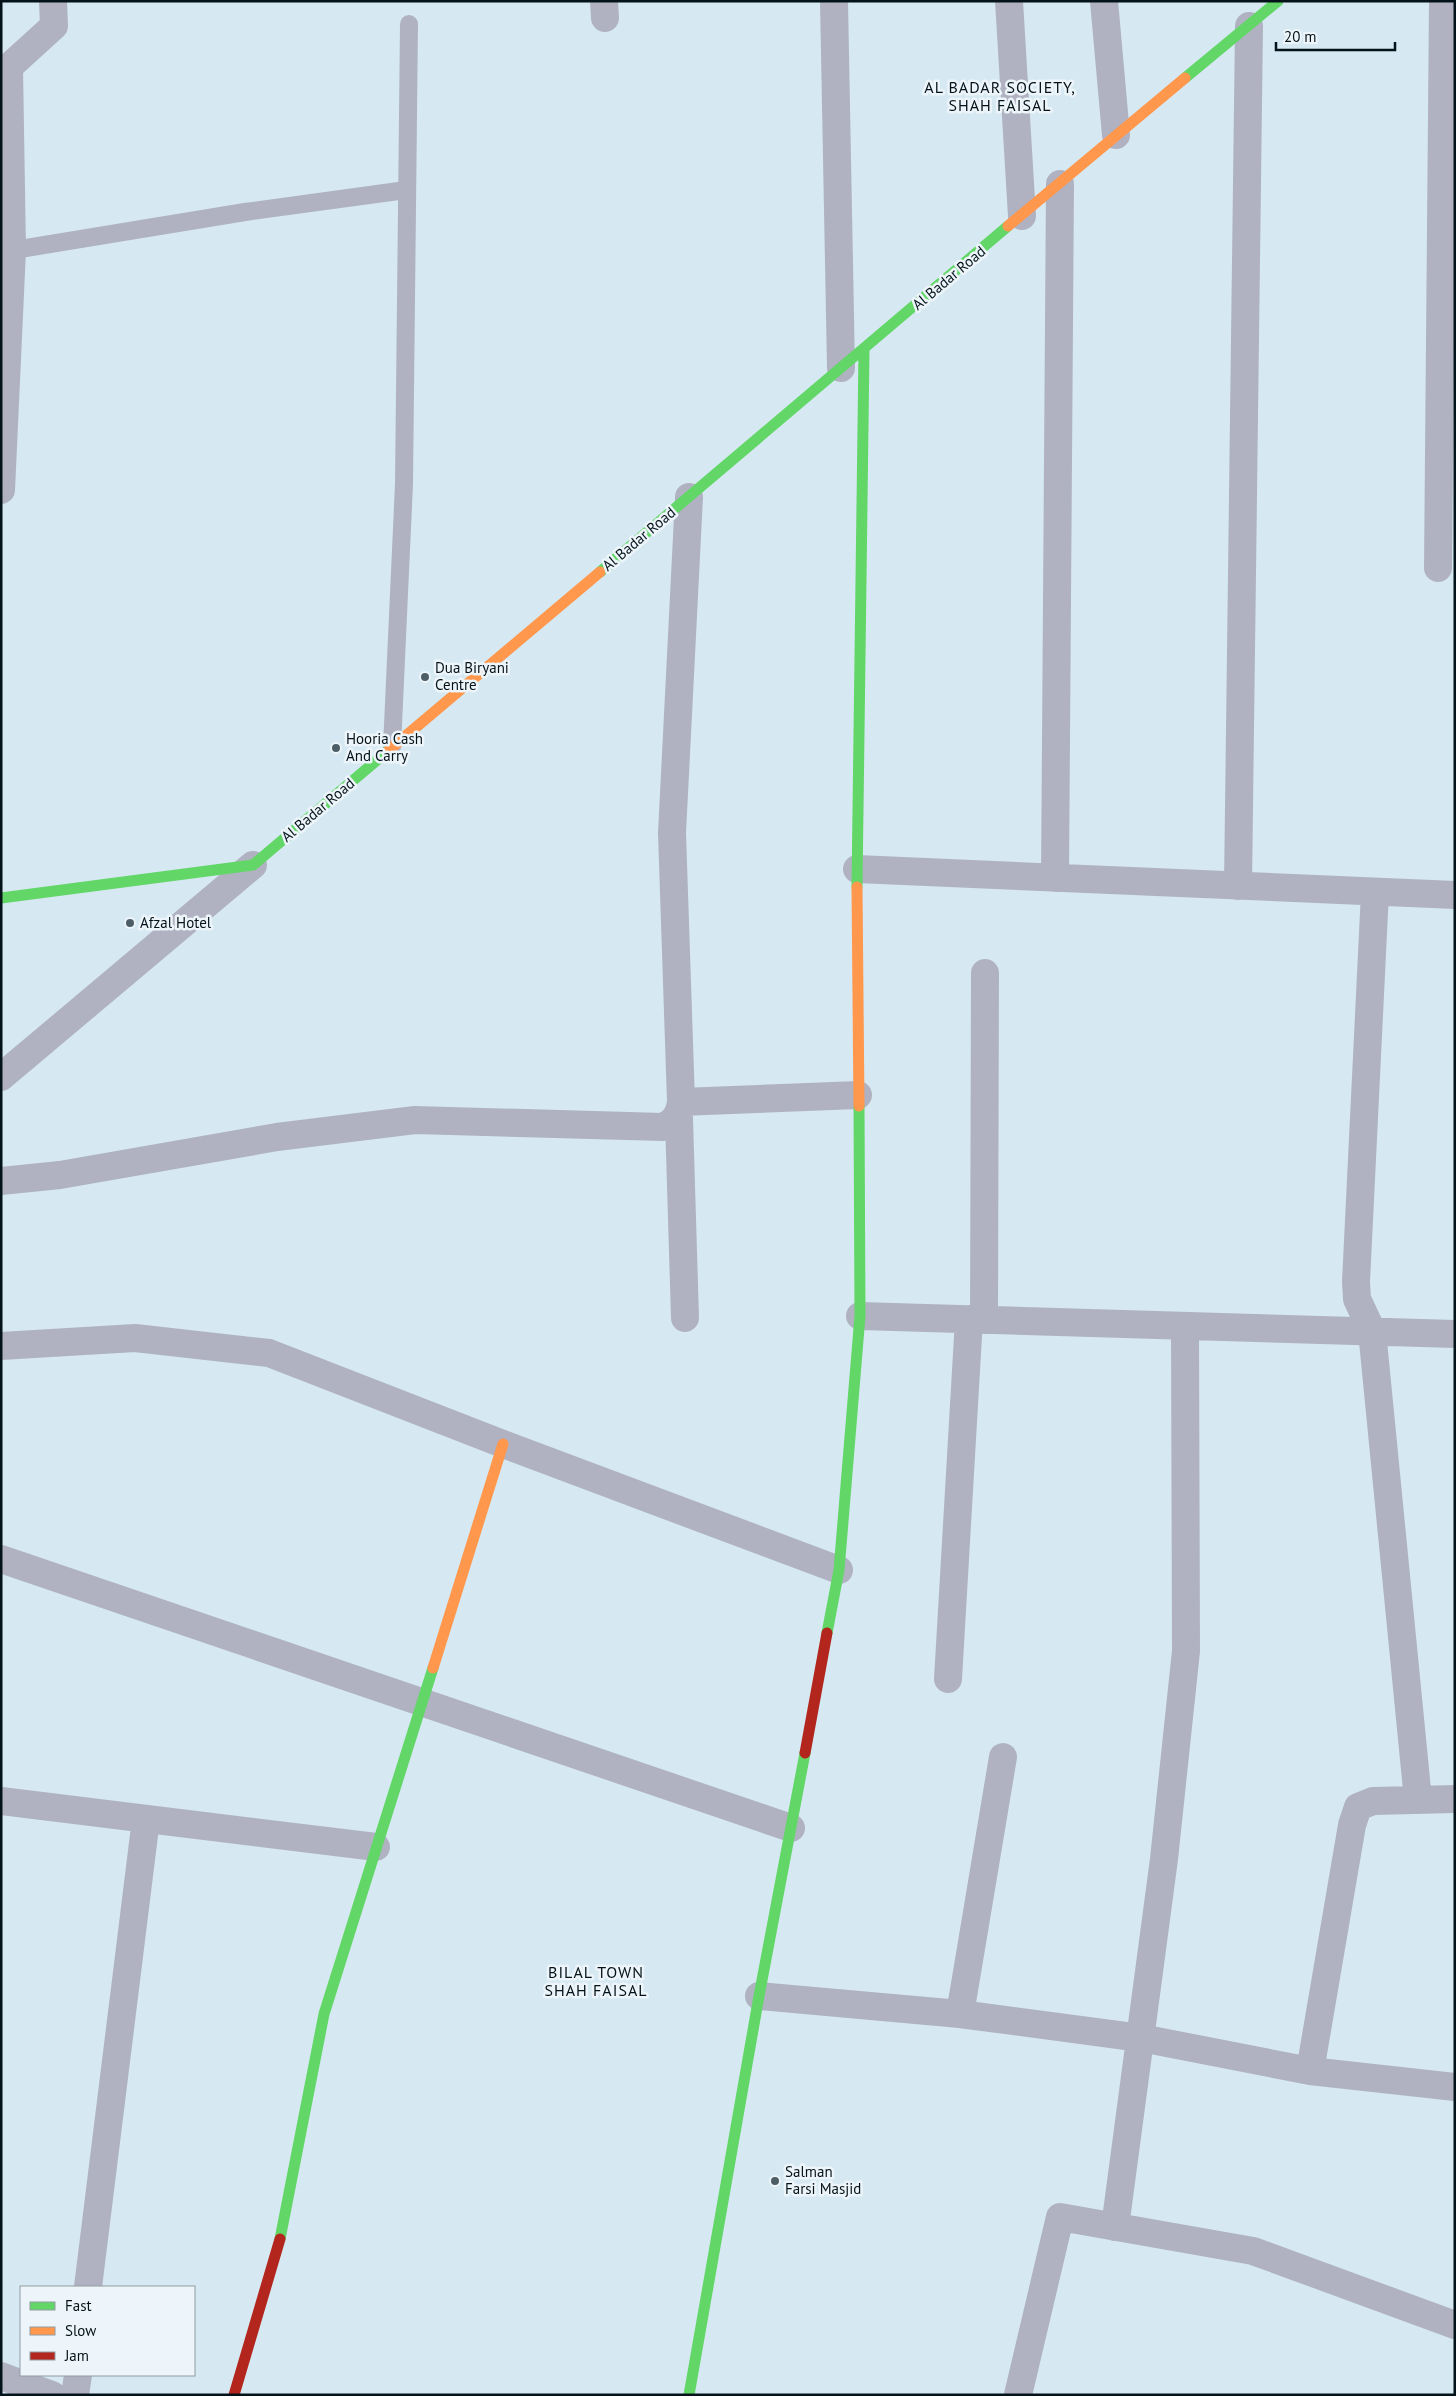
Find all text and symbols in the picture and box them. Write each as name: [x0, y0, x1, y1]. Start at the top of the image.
scale bar: [1276, 20, 1395, 52]
text: 20 m: [1284, 27, 1317, 46]
district label: AL BADAR SOCIETY, SHAH FAISAL: [924, 77, 1076, 115]
street label: Al Badar Road: [908, 241, 989, 314]
street label: Al Badar Road: [598, 502, 679, 575]
place label: Dua Biryani Centre: [435, 658, 509, 694]
marker: Dua Biryani Centre: [419, 671, 431, 683]
place label: Hooria Cash And Carry: [346, 729, 423, 765]
marker: Hooria Cash And Carry: [330, 742, 342, 754]
street label: Al Badar Road: [277, 773, 358, 846]
place label: Afzal Hotel: [140, 913, 212, 932]
marker: Afzal Hotel: [124, 917, 136, 929]
district label: BILAL TOWN SHAH FAISAL: [544, 1962, 648, 2000]
place label: Salman Farsi Masjid: [785, 2162, 861, 2198]
marker: Salman Farsi Masjid: [769, 2175, 781, 2187]
legend: [20, 2286, 195, 2376]
text: Fast: [65, 2296, 92, 2315]
text: Slow: [65, 2321, 96, 2340]
text: Jam: [64, 2346, 89, 2365]

